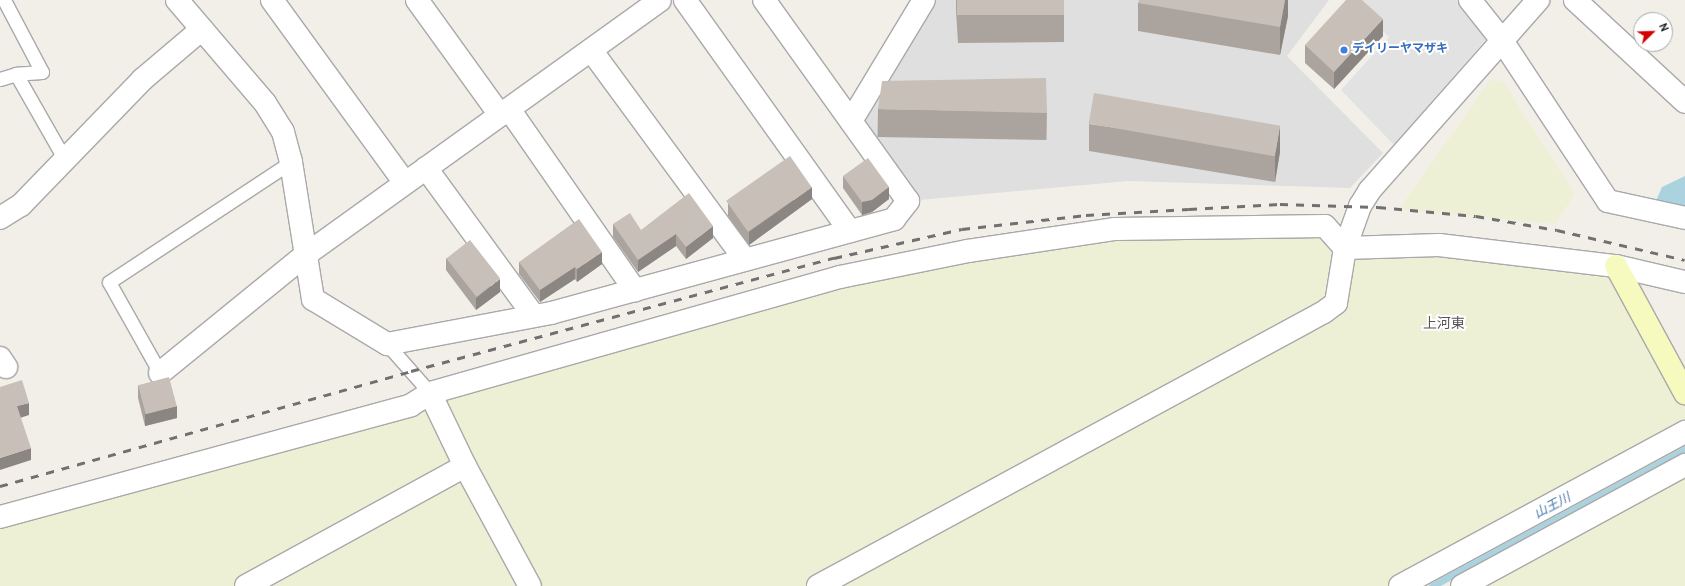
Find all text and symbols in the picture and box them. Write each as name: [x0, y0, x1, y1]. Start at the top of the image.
north arrow: [1633, 12, 1673, 52]
text: N: [1655, 21, 1671, 34]
place label: デイリーヤマザキ: [1352, 43, 1448, 57]
marker: デイリーヤマザキ: [1339, 45, 1349, 55]
district label: 上河東: [1423, 317, 1465, 333]
water label: 山王川: [1532, 491, 1574, 523]

